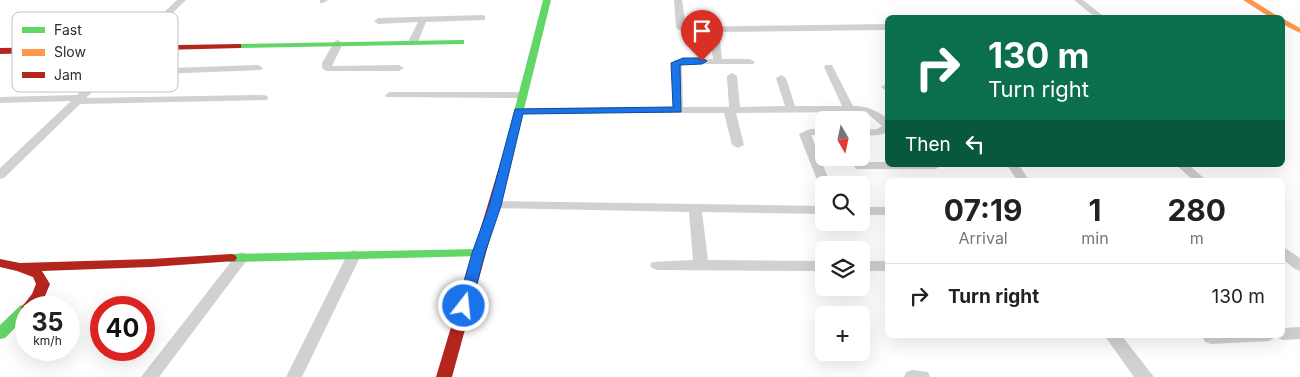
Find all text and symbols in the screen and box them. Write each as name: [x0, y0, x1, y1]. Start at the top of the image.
pin: [681, 10, 723, 61]
legend: [12, 12, 178, 92]
icon: arrive: [688, 17, 716, 45]
text: Fast: [54, 21, 82, 38]
text: 130 m: [988, 34, 1090, 76]
icon: right: [905, 35, 970, 100]
text: Slow: [54, 43, 86, 60]
text: Jam: [54, 66, 82, 83]
text: Turn right: [988, 76, 1089, 102]
north arrow: [815, 111, 870, 166]
map controls: [815, 111, 870, 361]
icon: left: [961, 130, 989, 158]
text: Then: [905, 133, 951, 156]
button: search: [815, 176, 870, 231]
text: 07:19: [944, 192, 1022, 228]
text: 1: [1088, 192, 1101, 228]
text: 280: [1167, 192, 1226, 228]
text: Arrival: [959, 228, 1008, 248]
text: min: [1081, 228, 1109, 248]
text: m: [1190, 228, 1204, 248]
button: layers: [815, 241, 870, 296]
position arrow: [437, 279, 489, 331]
icon: right: [905, 282, 933, 310]
text: Turn right: [948, 285, 1039, 308]
text: 130 m: [1212, 285, 1265, 308]
speed limit sign: 40: [90, 296, 155, 361]
button: +: [815, 306, 870, 361]
text: 35: [31, 307, 64, 337]
text: km/h: [33, 333, 62, 348]

